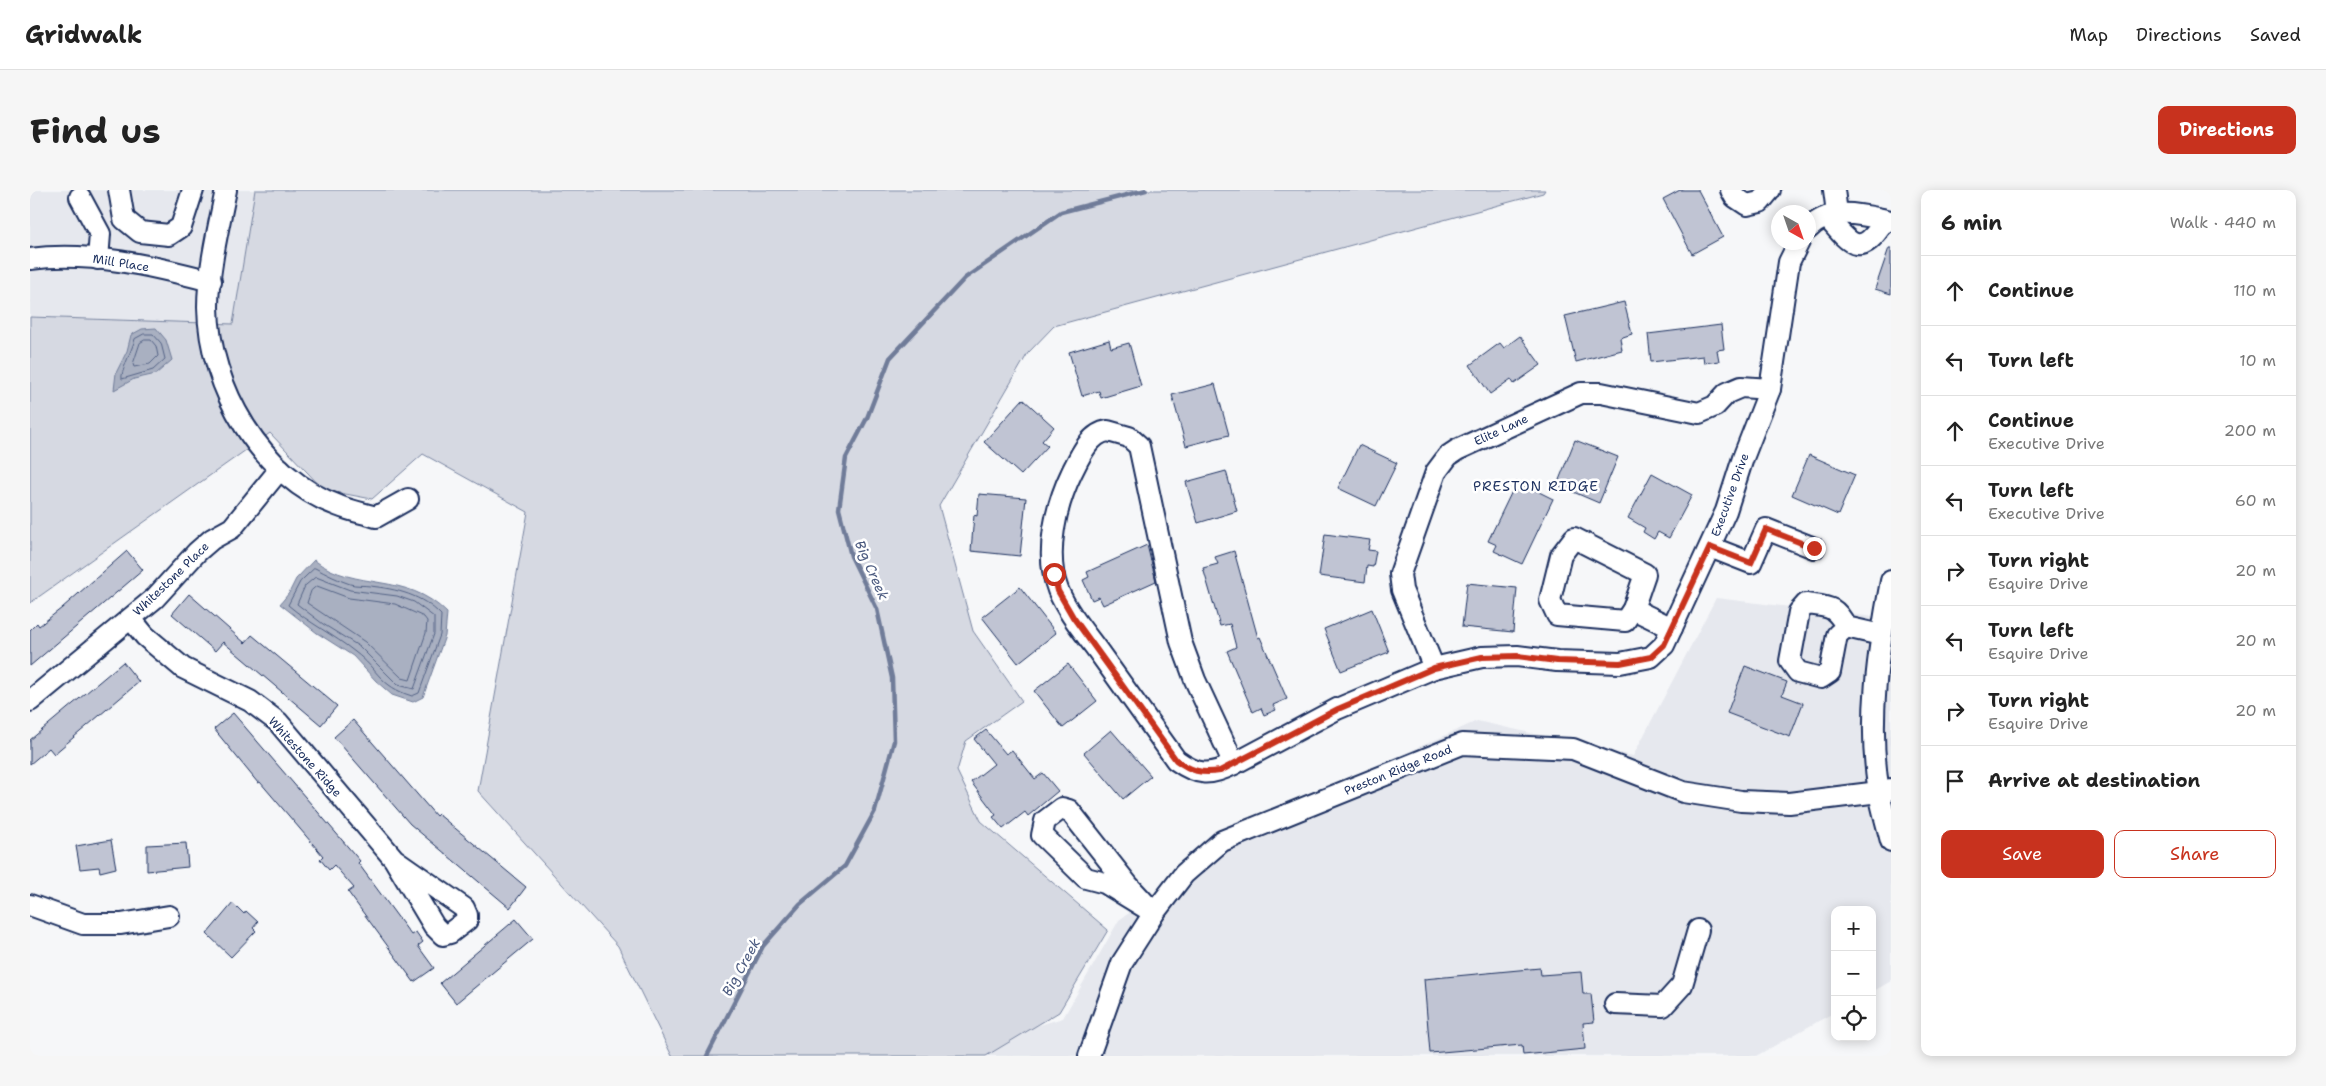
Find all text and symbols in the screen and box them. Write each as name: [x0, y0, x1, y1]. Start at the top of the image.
text: Gridwalk: [25, 19, 142, 51]
text: Map: [2070, 23, 2108, 47]
text: Directions: [2136, 23, 2222, 47]
text: Saved: [2250, 23, 2301, 47]
button: Directions: [2158, 106, 2296, 154]
text: Find us: [30, 107, 161, 154]
north arrow: [1771, 205, 1816, 250]
text: 6 min: [1941, 209, 2002, 237]
text: Walk · 440 m: [2170, 212, 2276, 233]
street label: Mill Place: [92, 251, 150, 275]
icon: ahead: [1941, 277, 1969, 305]
text: Continue: [1988, 278, 2074, 303]
text: 110 m: [2233, 280, 2276, 301]
icon: left: [1941, 347, 1969, 375]
text: Turn left: [1988, 348, 2074, 373]
text: 10 m: [2239, 350, 2276, 371]
text: Continue: [1988, 408, 2074, 433]
street label: Elite Lane: [1471, 410, 1531, 449]
icon: ahead: [1941, 417, 1969, 445]
text: 200 m: [2224, 420, 2276, 441]
text: Executive Drive: [1988, 433, 2105, 454]
street label: Executive Drive: [1707, 451, 1753, 539]
district label: PRESTON RIDGE: [1473, 477, 1599, 495]
text: Turn left: [1988, 478, 2074, 503]
icon: left: [1941, 487, 1969, 515]
text: 60 m: [2235, 490, 2276, 511]
text: Executive Drive: [1988, 503, 2105, 524]
water label: Big Creek: [851, 537, 893, 603]
route end: [1803, 537, 1826, 560]
street label: Whitestone Place: [129, 538, 213, 619]
text: Turn right: [1988, 548, 2089, 573]
icon: right: [1941, 557, 1969, 585]
text: 20 m: [2235, 560, 2276, 581]
route start: [1043, 563, 1066, 586]
text: Esquire Drive: [1988, 573, 2089, 594]
text: Turn left: [1988, 618, 2074, 643]
icon: left: [1941, 627, 1969, 655]
text: 20 m: [2235, 630, 2276, 651]
text: Esquire Drive: [1988, 643, 2089, 664]
text: Turn right: [1988, 688, 2089, 713]
icon: right: [1941, 697, 1969, 725]
text: 20 m: [2235, 700, 2276, 721]
text: Esquire Drive: [1988, 713, 2089, 734]
street label: Whitestone Ridge: [265, 714, 345, 801]
street label: Preston Ridge Road: [1342, 741, 1455, 799]
icon: arrive: [1941, 767, 1969, 795]
text: Arrive at destination: [1988, 768, 2200, 793]
button: Save: [1941, 830, 2104, 878]
button: Share: [2114, 830, 2276, 878]
map controls: [1831, 906, 1876, 1041]
button: +: [1831, 906, 1876, 951]
water label: Big Creek: [718, 935, 764, 999]
button: −: [1831, 951, 1876, 996]
button: locate: [1831, 996, 1876, 1041]

